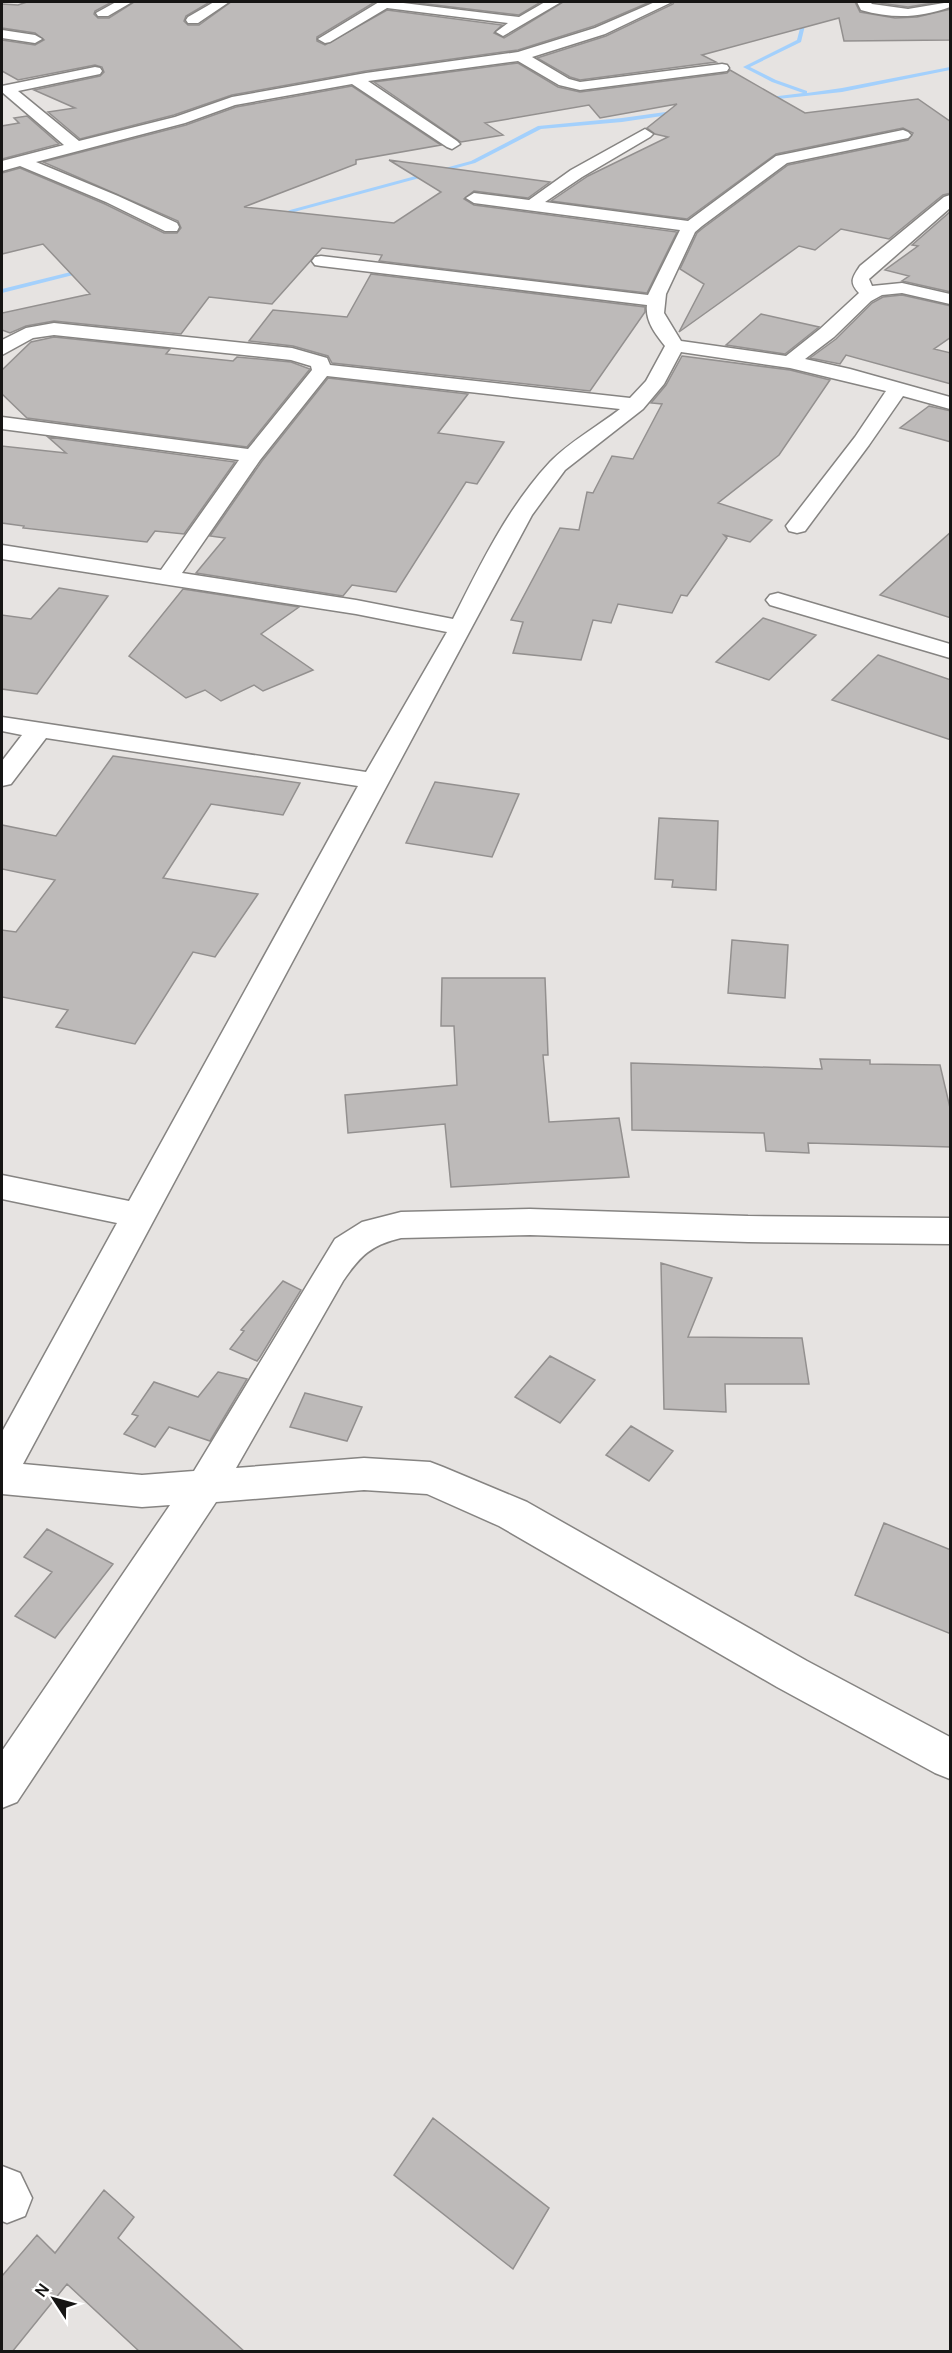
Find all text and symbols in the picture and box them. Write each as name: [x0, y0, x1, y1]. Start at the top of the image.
north arrow: [24, 2269, 84, 2329]
text: N: [30, 2279, 54, 2301]

